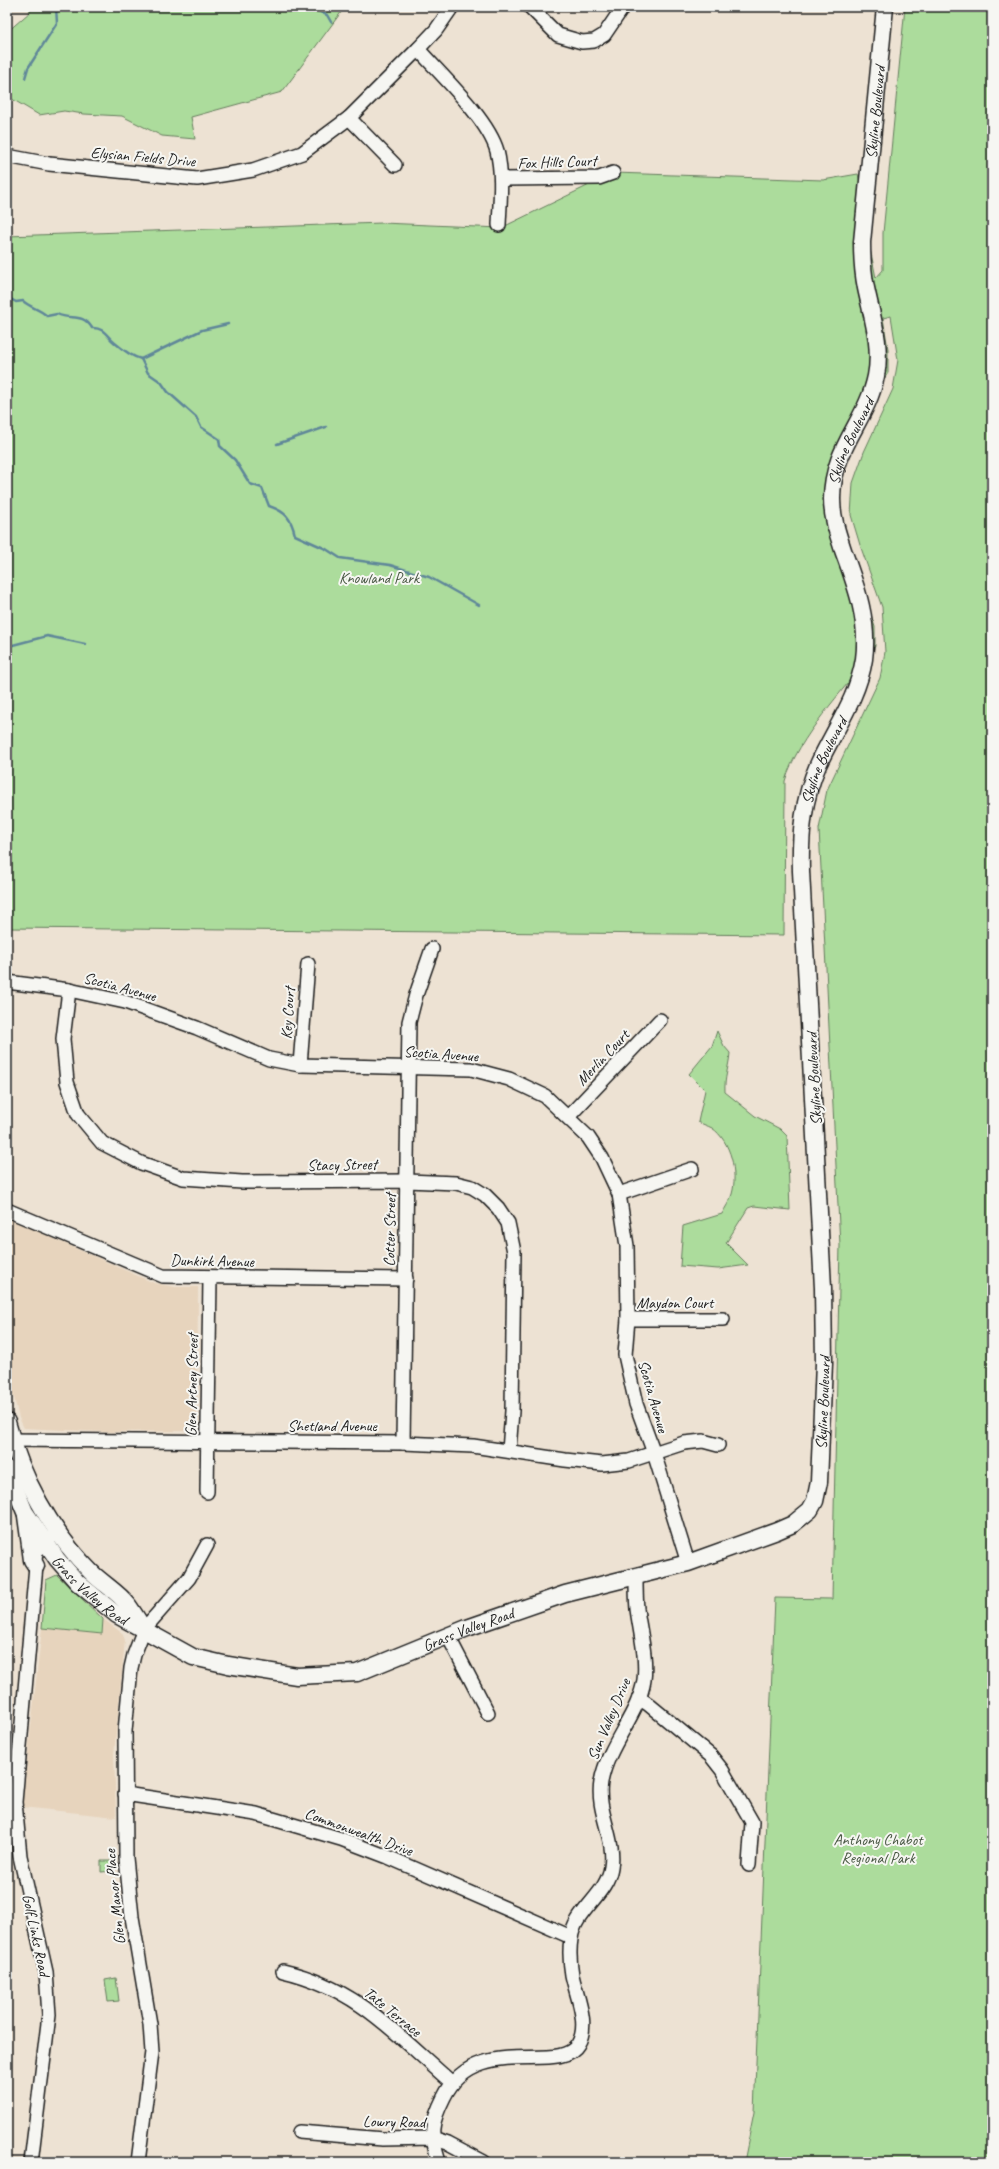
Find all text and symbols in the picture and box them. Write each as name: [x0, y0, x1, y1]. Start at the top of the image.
street label: Skyline Boulevard: [861, 62, 890, 160]
street label: Elysian Fields Drive: [90, 142, 198, 172]
street label: Fox Hills Court: [517, 151, 600, 173]
street label: Skyline Boulevard: [824, 393, 880, 486]
park label: Knowland Park: [339, 568, 420, 588]
street label: Skyline Boulevard: [797, 712, 853, 806]
street label: Scotia Avenue: [81, 968, 160, 1007]
street label: Key Court: [276, 984, 300, 1040]
street label: Merlin Court: [572, 1024, 635, 1090]
street label: Skyline Boulevard: [801, 1029, 826, 1126]
street label: Scotia Avenue: [403, 1041, 481, 1067]
street label: Stacy Street: [307, 1154, 380, 1176]
street label: Cotter Street: [379, 1190, 401, 1267]
street label: Dunkirk Avenue: [170, 1250, 256, 1272]
street label: Maydon Court: [637, 1293, 715, 1313]
street label: Glen Artney Street: [181, 1331, 203, 1436]
street label: Skyline Boulevard: [811, 1353, 835, 1450]
street label: Scotia Avenue: [633, 1358, 673, 1436]
street label: Shetland Avenue: [287, 1416, 378, 1436]
street label: Grass Valley Road: [47, 1551, 133, 1631]
street label: Grass Valley Road: [420, 1603, 519, 1656]
street label: Sun Valley Drive: [583, 1674, 636, 1763]
street label: Commonwealth Drive: [302, 1803, 417, 1861]
park label: Anthony Chabot Regional Park: [834, 1830, 924, 1868]
street label: Glen Manor Place: [100, 1846, 130, 1946]
street label: Golf Links Road: [18, 1892, 55, 1981]
street label: Tate Terrace: [360, 1982, 427, 2042]
street label: Lowry Road: [363, 2111, 428, 2133]

